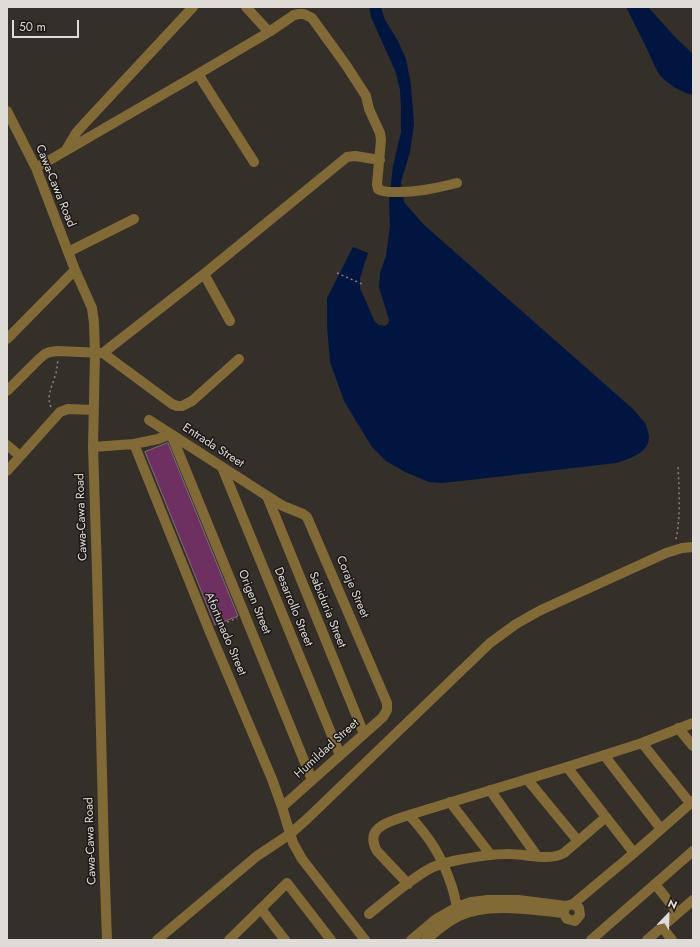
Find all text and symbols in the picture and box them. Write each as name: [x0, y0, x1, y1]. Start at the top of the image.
scale bar: [14, 12, 81, 38]
text: 50 m: [19, 18, 46, 36]
street label: Cawa-Cawa Road: [32, 143, 78, 229]
street label: Entrada Street: [180, 421, 246, 471]
street label: Cawa-Cawa Road: [73, 473, 91, 561]
street label: Coraje Street: [332, 554, 372, 620]
street label: Desarrollo Street: [271, 565, 315, 649]
street label: Origen Street: [235, 568, 273, 636]
street label: Sabiduria Street: [305, 570, 349, 650]
street label: Afortunado Street: [201, 590, 249, 678]
street label: Humildad Street: [292, 716, 362, 782]
street label: Cawa-Cawa Road: [82, 797, 100, 885]
north arrow: [648, 895, 688, 935]
text: N: [666, 895, 680, 913]

